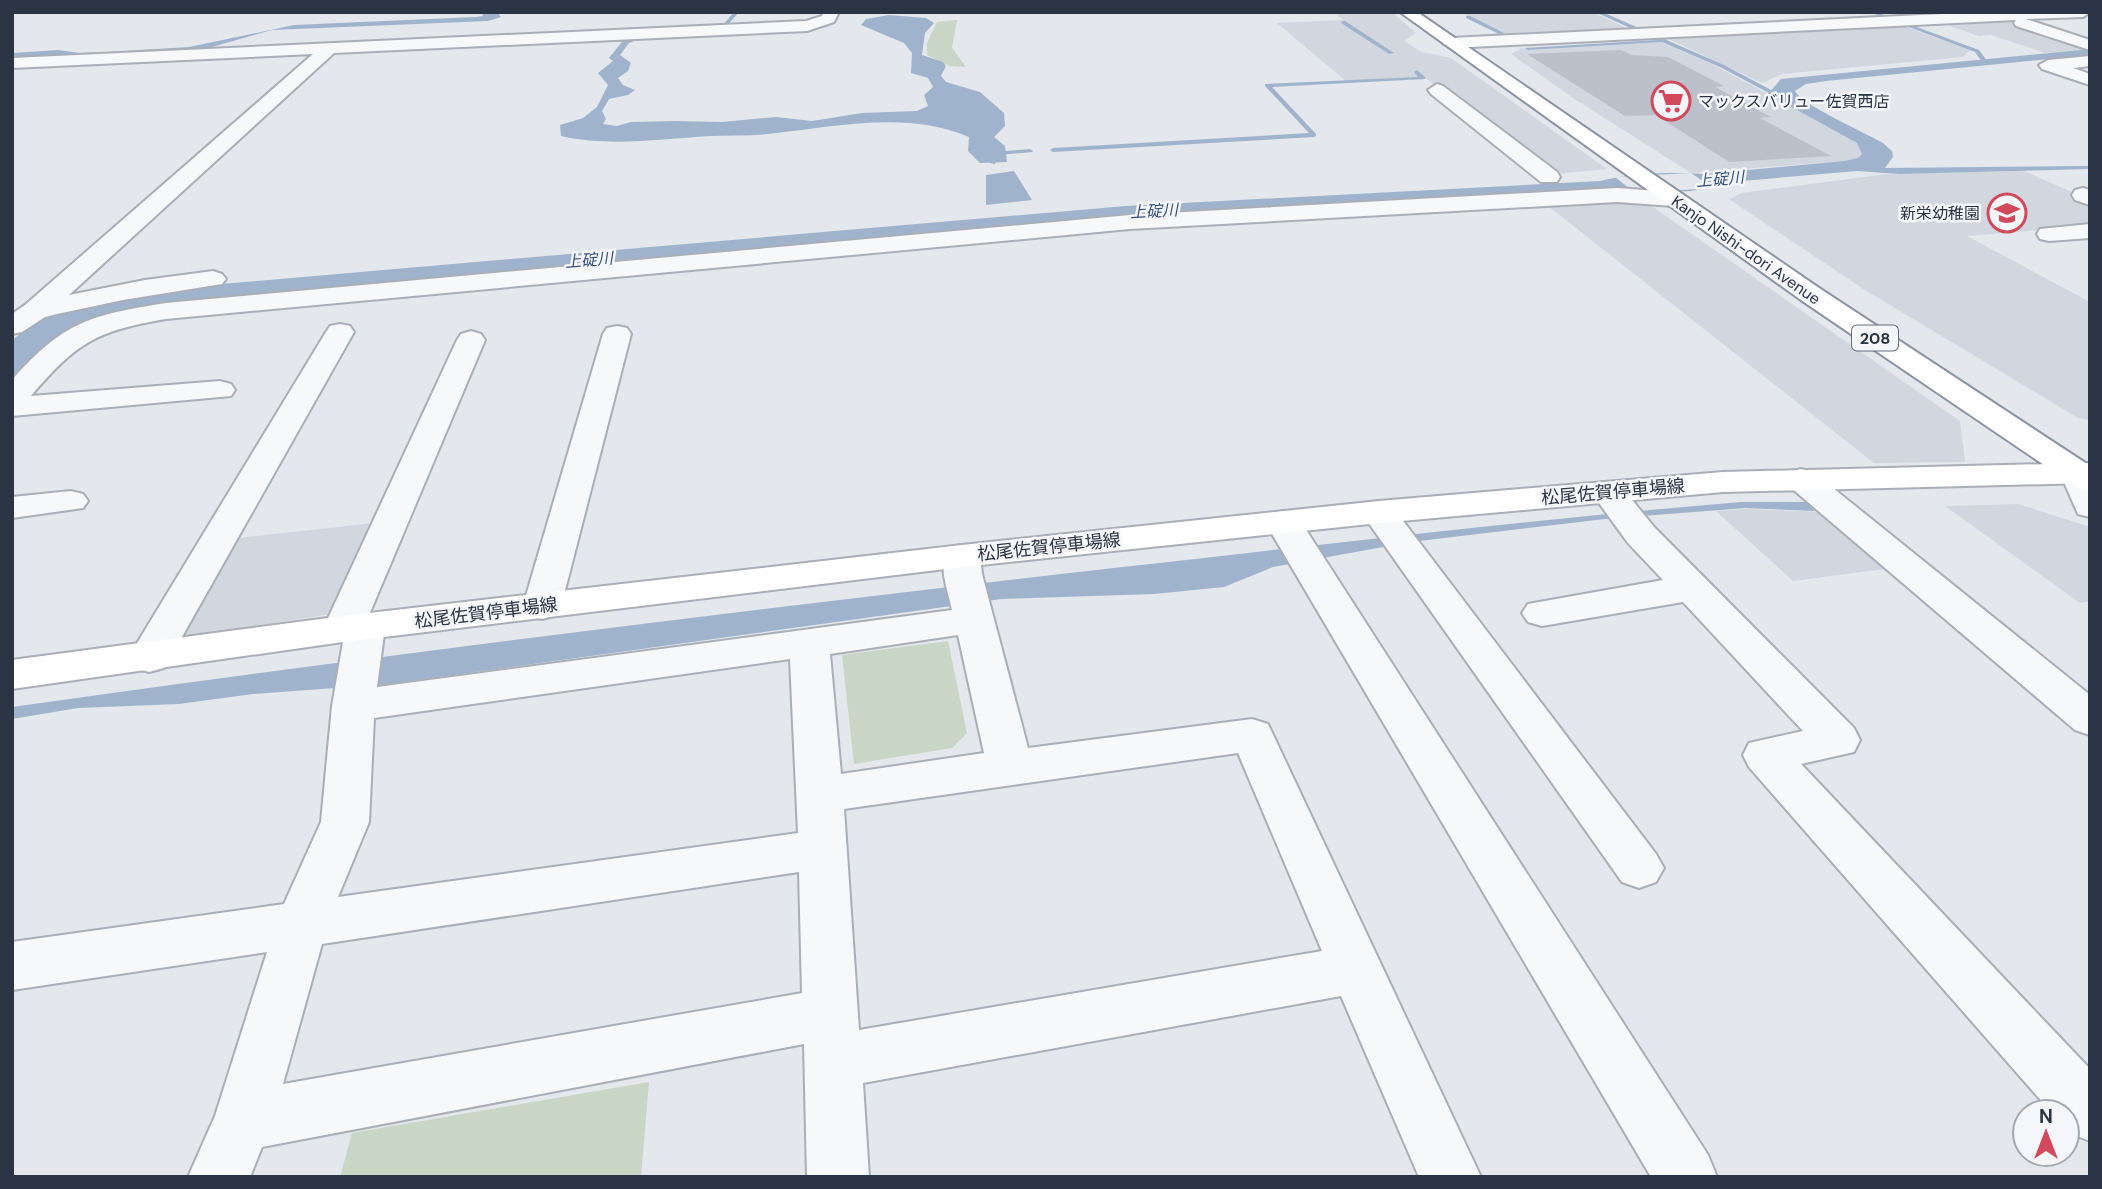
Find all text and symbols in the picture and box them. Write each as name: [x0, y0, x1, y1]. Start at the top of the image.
supermarket icon: マックスバリュー佐賀西店: [1650, 80, 1692, 122]
place label: マックスバリュー佐賀西店: [1698, 91, 1890, 112]
water label: 上碇川: [1695, 166, 1747, 192]
street label: Kanjo Nishi-dori Avenue: [1667, 191, 1825, 309]
school or university icon: 新栄幼稚園: [1986, 192, 2028, 234]
water label: 上碇川: [1129, 199, 1181, 223]
place label: 新栄幼稚園: [1900, 203, 1980, 224]
water label: 上碇川: [564, 247, 616, 273]
road number: 208: [1852, 326, 1898, 350]
street label: 松尾佐賀停車場線: [1540, 474, 1686, 510]
street label: 松尾佐賀停車場線: [976, 528, 1122, 566]
street label: 松尾佐賀停車場線: [413, 592, 559, 634]
north arrow: [2011, 1098, 2081, 1168]
text: N: [2039, 1104, 2053, 1129]

